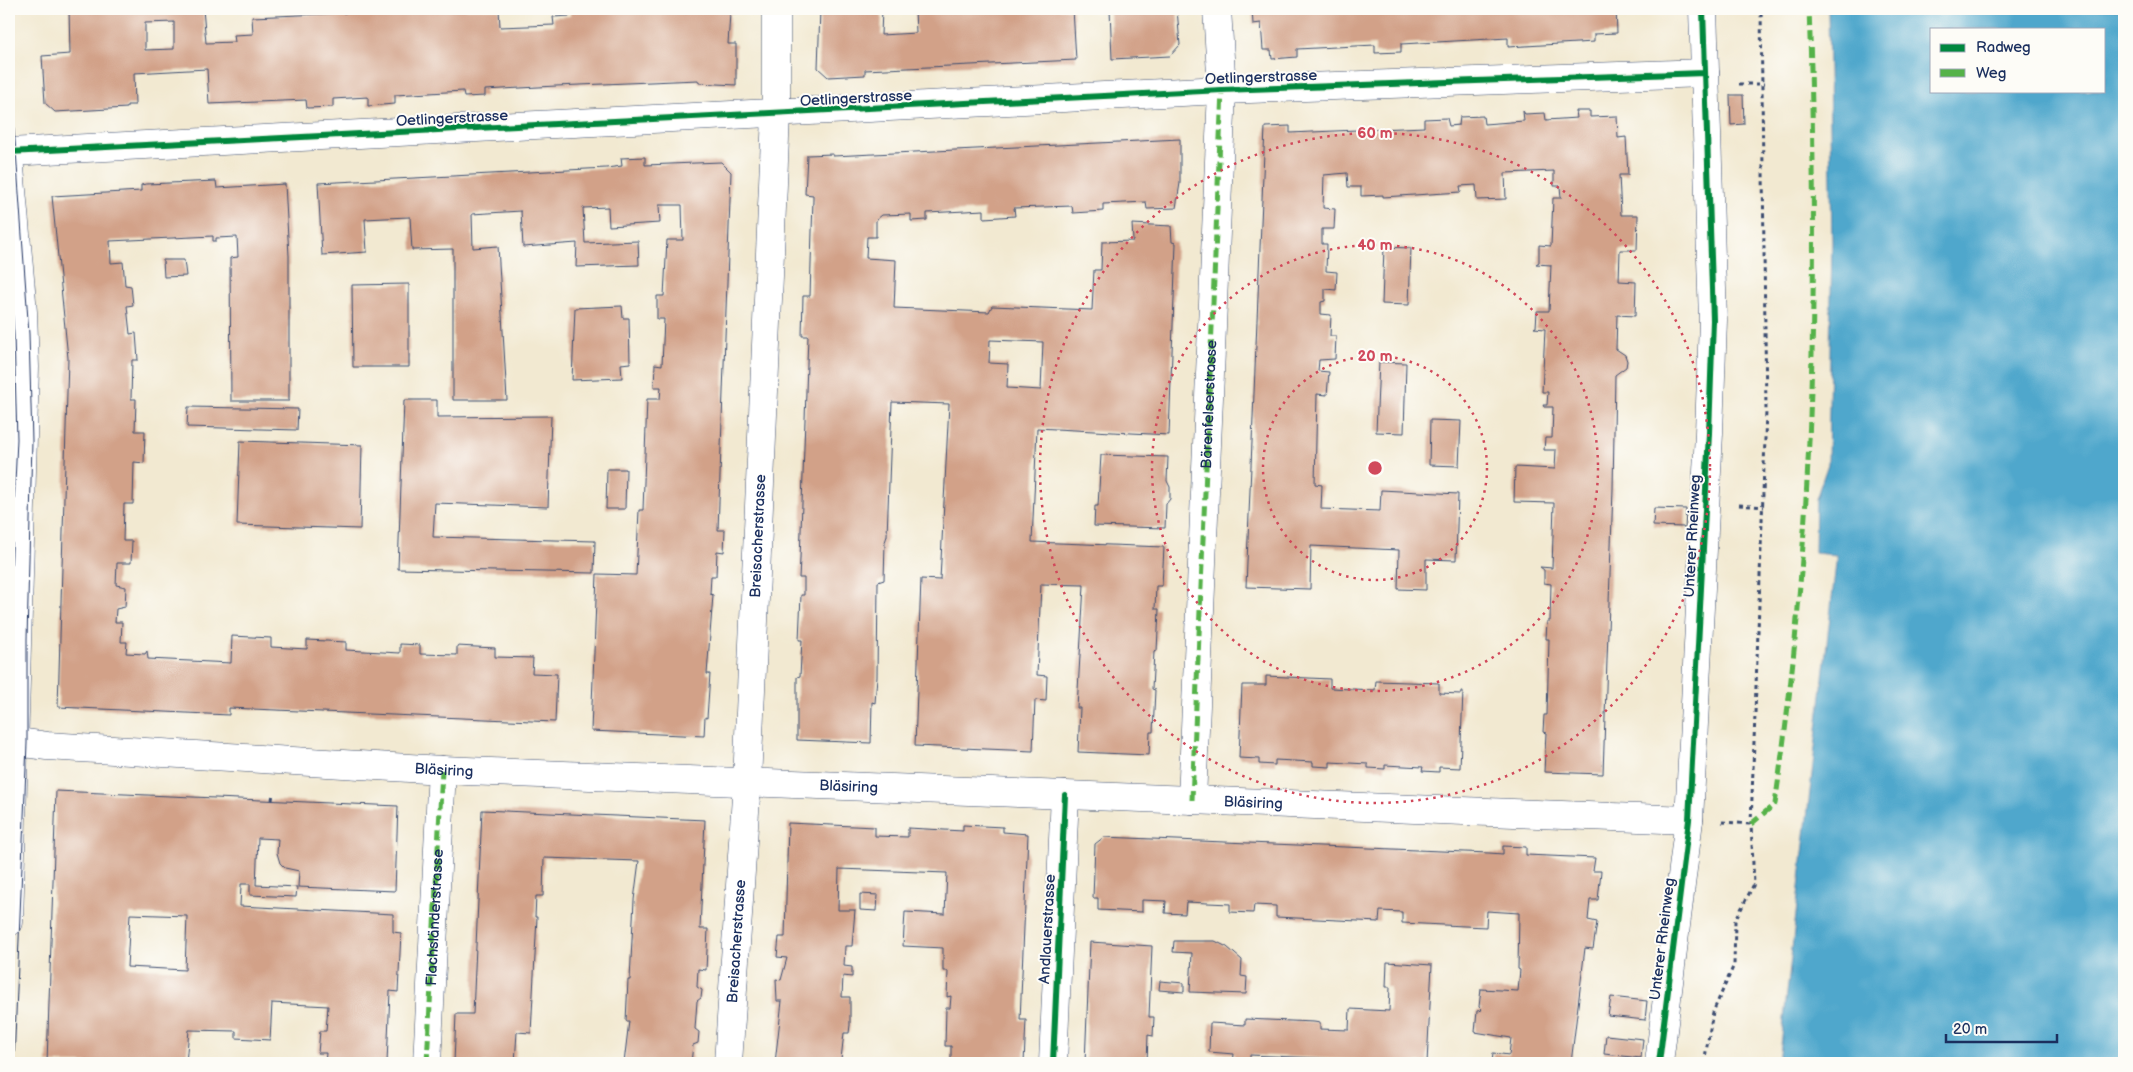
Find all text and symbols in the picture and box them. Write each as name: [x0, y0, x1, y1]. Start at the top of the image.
legend: [1930, 28, 2106, 92]
text: Radweg: [1976, 38, 2031, 57]
text: Weg: [1976, 64, 2006, 83]
street label: Oetlingerstrasse: [1205, 66, 1318, 89]
street label: Oetlingerstrasse: [799, 86, 913, 111]
street label: Oetlingerstrasse: [395, 106, 509, 131]
text: 60 m: [1357, 124, 1393, 143]
text: 40 m: [1357, 236, 1393, 255]
street label: Bärenfelserstrasse: [1197, 339, 1221, 469]
text: 20 m: [1358, 347, 1393, 366]
centre of rings: [1366, 459, 1384, 477]
street label: Breisacherstrasse: [746, 474, 770, 598]
street label: Unterer Rheinweg: [1680, 474, 1705, 598]
street label: Bläsiring: [414, 759, 474, 781]
street label: Bläsiring: [819, 776, 878, 797]
street label: Bläsiring: [1223, 792, 1283, 814]
street label: Flachsländerstrasse: [422, 848, 448, 986]
street label: Andlauerstrasse: [1035, 874, 1060, 984]
street label: Unterer Rheinweg: [1646, 877, 1679, 1001]
street label: Breisacherstrasse: [723, 879, 750, 1004]
scale bar: [1946, 1012, 2057, 1044]
text: 20 m: [1953, 1020, 1987, 1039]

